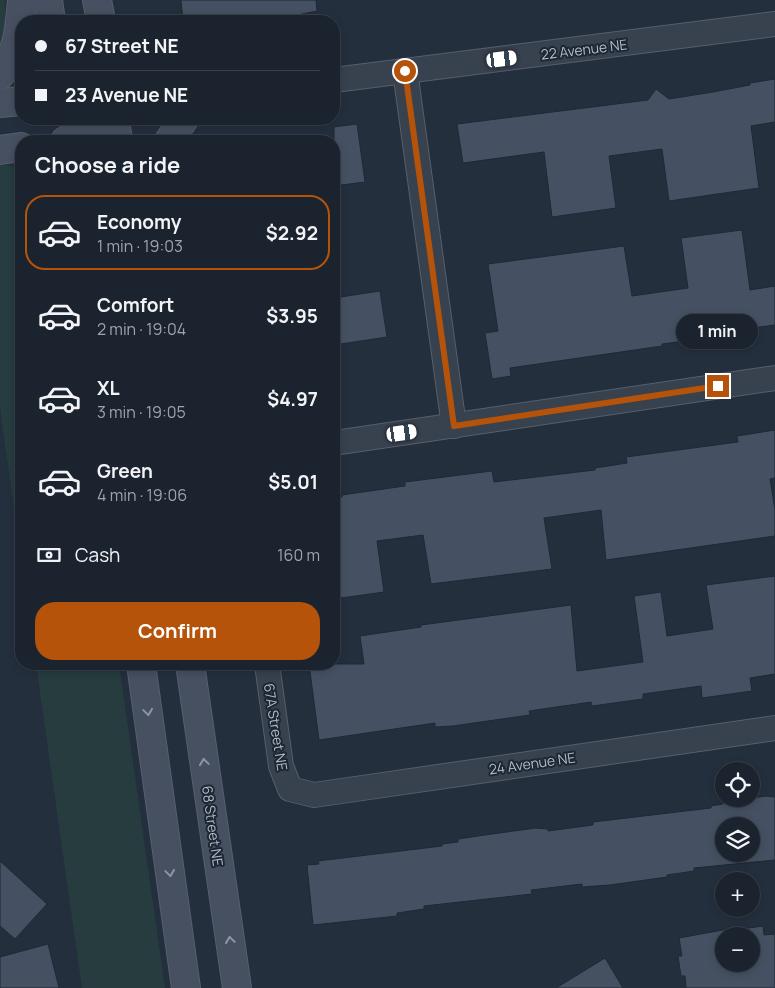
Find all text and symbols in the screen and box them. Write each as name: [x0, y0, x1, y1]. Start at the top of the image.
text: 67 Street NE: [65, 33, 179, 59]
street label: 22 Avenue NE: [540, 34, 628, 64]
car: [486, 50, 517, 68]
route start: [394, 60, 416, 82]
text: 23 Avenue NE: [65, 82, 188, 108]
text: Choose a ride: [35, 150, 180, 180]
text: Economy: [97, 209, 181, 235]
icon: car: [37, 210, 82, 255]
text: $2.92: [266, 220, 318, 246]
text: 1 min · 19:03: [97, 235, 183, 257]
text: Comfort: [97, 292, 174, 318]
icon: car: [37, 293, 82, 338]
text: $3.95: [266, 303, 318, 329]
callout: 1 min: [677, 314, 759, 348]
text: 2 min · 19:04: [97, 318, 186, 340]
text: 1 min: [697, 320, 737, 342]
text: XL: [97, 375, 120, 401]
route end: [707, 375, 729, 397]
icon: car: [37, 376, 82, 421]
text: $4.97: [267, 386, 318, 412]
text: 3 min · 19:05: [97, 401, 186, 423]
car: [386, 423, 417, 443]
text: Green: [97, 458, 153, 484]
icon: car: [37, 459, 82, 504]
text: $5.01: [268, 469, 318, 495]
text: 4 min · 19:06: [97, 484, 187, 506]
icon: cash: [35, 541, 63, 569]
text: Cash: [75, 542, 120, 568]
text: 160 m: [277, 544, 320, 566]
button: Confirm: [35, 602, 320, 660]
street label: 67A Street NE: [260, 682, 292, 772]
one-way arrow: [142, 708, 152, 716]
street label: 24 Avenue NE: [488, 748, 576, 778]
one-way arrow: [199, 757, 210, 765]
map controls: [715, 762, 760, 972]
button: locate: [715, 762, 760, 807]
street label: 68 Street NE: [198, 785, 228, 867]
button: layers: [715, 817, 760, 862]
one-way arrow: [164, 869, 175, 877]
button: +: [715, 872, 760, 917]
button: −: [715, 927, 760, 972]
one-way arrow: [225, 935, 235, 944]

